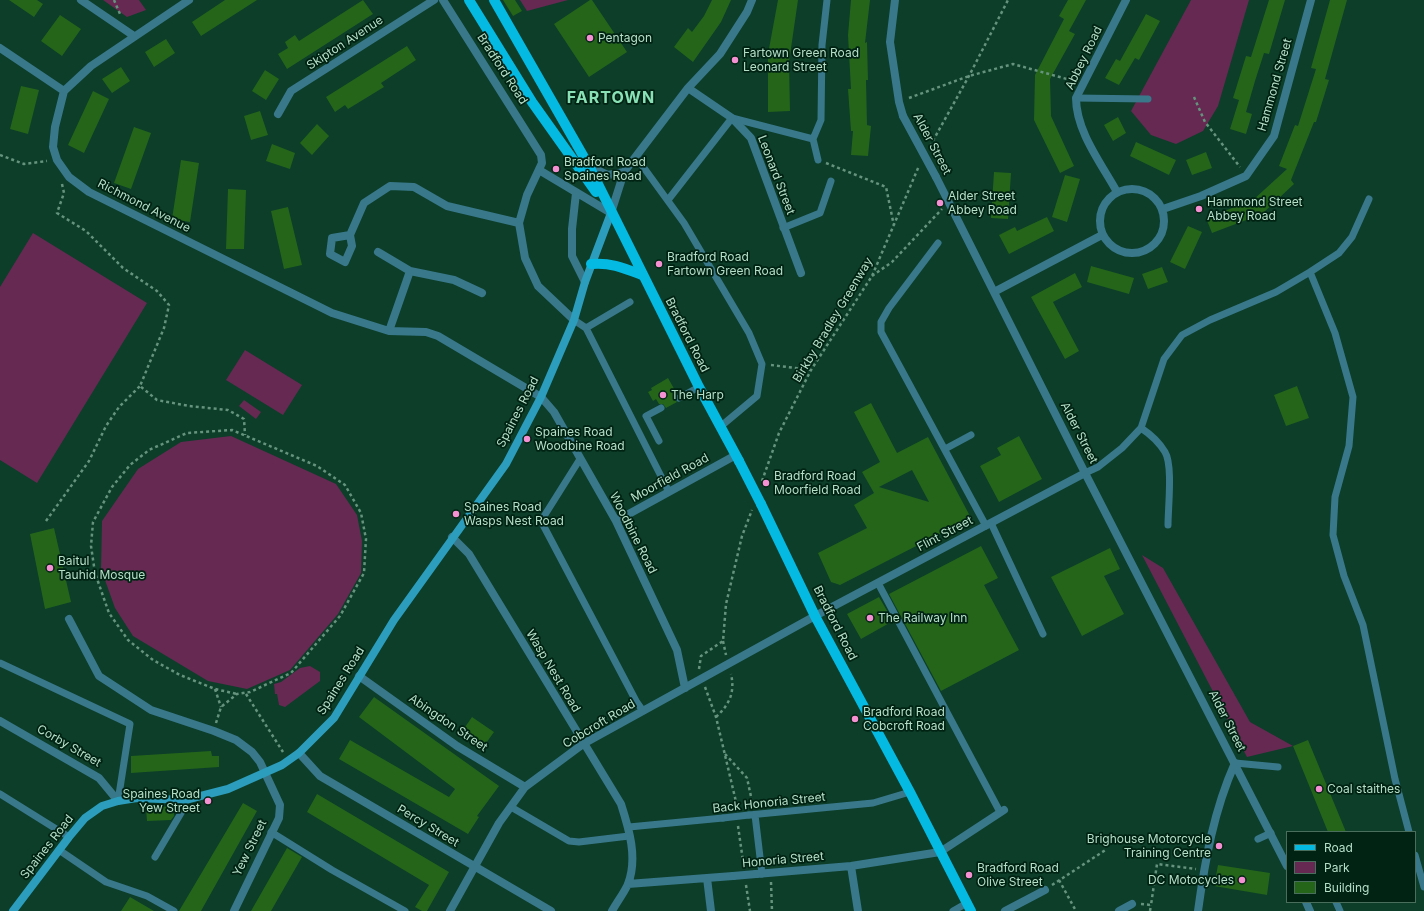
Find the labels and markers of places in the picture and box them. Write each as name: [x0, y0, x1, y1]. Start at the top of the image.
place label: Pentagon: [598, 31, 652, 45]
marker: Pentagon: [585, 33, 595, 43]
place label: Fartown Green Road Leonard Street: [743, 46, 859, 74]
marker: Fartown Green Road Leonard Street: [730, 55, 740, 65]
place label: Bradford Road Spaines Road: [564, 155, 646, 183]
marker: Bradford Road Spaines Road: [551, 164, 561, 174]
place label: Alder Street Abbey Road: [948, 189, 1017, 217]
place label: Hammond Street Abbey Road: [1207, 195, 1303, 223]
marker: Alder Street Abbey Road: [935, 198, 945, 208]
marker: Hammond Street Abbey Road: [1194, 204, 1204, 214]
place label: Bradford Road Fartown Green Road: [667, 250, 783, 278]
marker: Bradford Road Fartown Green Road: [654, 259, 664, 269]
place label: The Harp: [671, 388, 724, 402]
marker: The Harp: [658, 390, 668, 400]
place label: Spaines Road Woodbine Road: [535, 425, 625, 453]
marker: Spaines Road Woodbine Road: [522, 434, 532, 444]
place label: Bradford Road Moorfield Road: [774, 469, 861, 497]
marker: Bradford Road Moorfield Road: [761, 478, 771, 488]
place label: Spaines Road Wasps Nest Road: [464, 500, 564, 528]
marker: Spaines Road Wasps Nest Road: [451, 509, 461, 519]
place label: Baitul Tauhid Mosque: [58, 554, 145, 582]
marker: Baitul Tauhid Mosque: [45, 563, 55, 573]
place label: The Railway Inn: [878, 611, 967, 625]
marker: The Railway Inn: [865, 613, 875, 623]
place label: Bradford Road Cobcroft Road: [863, 705, 945, 733]
marker: Bradford Road Cobcroft Road: [850, 714, 860, 724]
place label: Coal staithes: [1327, 782, 1400, 796]
marker: Coal staithes: [1314, 784, 1324, 794]
place label: Spaines Road Yew Street: [122, 787, 200, 815]
marker: Spaines Road Yew Street: [203, 796, 213, 806]
place label: Brighouse Motorcycle Training Centre: [1087, 832, 1211, 860]
marker: Brighouse Motorcycle Training Centre: [1214, 841, 1224, 851]
place label: Bradford Road Olive Street: [977, 861, 1059, 889]
marker: Bradford Road Olive Street: [964, 870, 974, 880]
place label: DC Motocycles: [1148, 873, 1234, 887]
marker: DC Motocycles: [1237, 875, 1247, 885]

